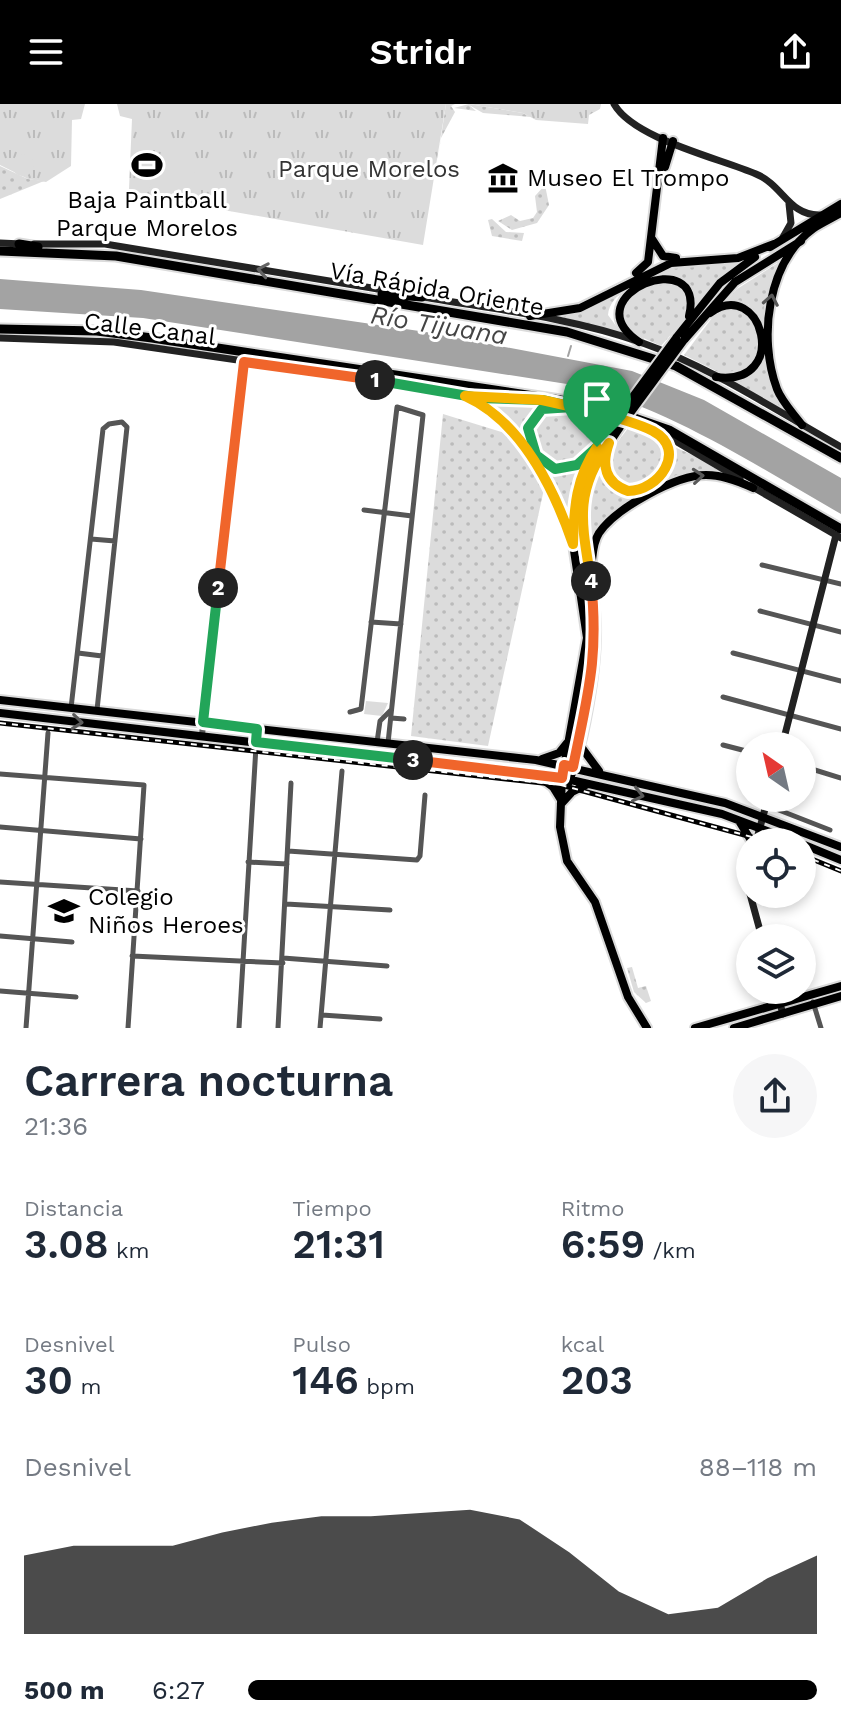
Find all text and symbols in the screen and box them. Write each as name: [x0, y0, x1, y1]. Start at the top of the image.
icon: menu: [24, 30, 68, 74]
icon: share: [773, 30, 817, 74]
text: Stridr: [370, 31, 471, 73]
sports icon: Baja Paintball Parque Morelos: [130, 148, 164, 182]
park label: Parque Morelos: [278, 155, 460, 183]
museum icon: Museo El Trompo: [486, 161, 520, 195]
place label: Museo El Trompo: [527, 164, 730, 192]
place label: Baja Paintball Parque Morelos: [56, 186, 238, 242]
street label: Vía Rápida Oriente: [328, 256, 546, 322]
one-way arrow: [256, 262, 270, 279]
one-way arrow: [762, 293, 779, 306]
water label: Río Tijuana: [368, 299, 510, 351]
street label: Calle Canal: [82, 307, 218, 351]
pin: 1: [355, 360, 395, 400]
pin: [563, 365, 631, 447]
text: 1: [370, 367, 380, 392]
icon: arrive: [575, 377, 619, 421]
one-way arrow: [692, 468, 705, 485]
pin: 4: [571, 561, 611, 601]
pin: 2: [198, 568, 238, 608]
text: 4: [584, 568, 598, 593]
text: 2: [211, 575, 225, 600]
one-way arrow: [71, 714, 84, 731]
north arrow: [736, 732, 816, 812]
map controls: [736, 732, 816, 1004]
pin: 3: [393, 740, 433, 780]
text: 3: [406, 747, 420, 772]
one-way arrow: [631, 786, 644, 803]
button: locate: [736, 828, 816, 908]
place label: Colegio Niños Heroes: [88, 883, 244, 939]
school or university icon: Colegio Niños Heroes: [47, 894, 81, 928]
button: layers: [736, 924, 816, 1004]
button: share: [733, 1054, 817, 1138]
text: Carrera nocturna: [24, 1055, 393, 1107]
text: 21:36: [24, 1111, 88, 1141]
text: Distancia: [24, 1196, 123, 1221]
text: Tiempo: [292, 1196, 372, 1221]
text: Ritmo: [561, 1196, 624, 1221]
text: 3.08: [24, 1221, 109, 1268]
text: 21:31: [292, 1221, 385, 1268]
text: 6:59: [561, 1221, 645, 1268]
text: km: [109, 1238, 150, 1263]
text: /km: [645, 1238, 696, 1263]
text: Desnivel: [24, 1332, 115, 1357]
text: Pulso: [292, 1332, 351, 1357]
text: kcal: [561, 1332, 604, 1357]
text: 30: [24, 1357, 73, 1404]
text: 146: [292, 1357, 359, 1404]
text: 203: [561, 1357, 633, 1404]
text: m: [73, 1374, 101, 1399]
text: bpm: [359, 1374, 415, 1399]
text: Desnivel: [24, 1452, 131, 1482]
text: 88–118 m: [699, 1452, 817, 1482]
text: 500 m: [24, 1675, 105, 1705]
text: 6:27: [152, 1675, 205, 1705]

